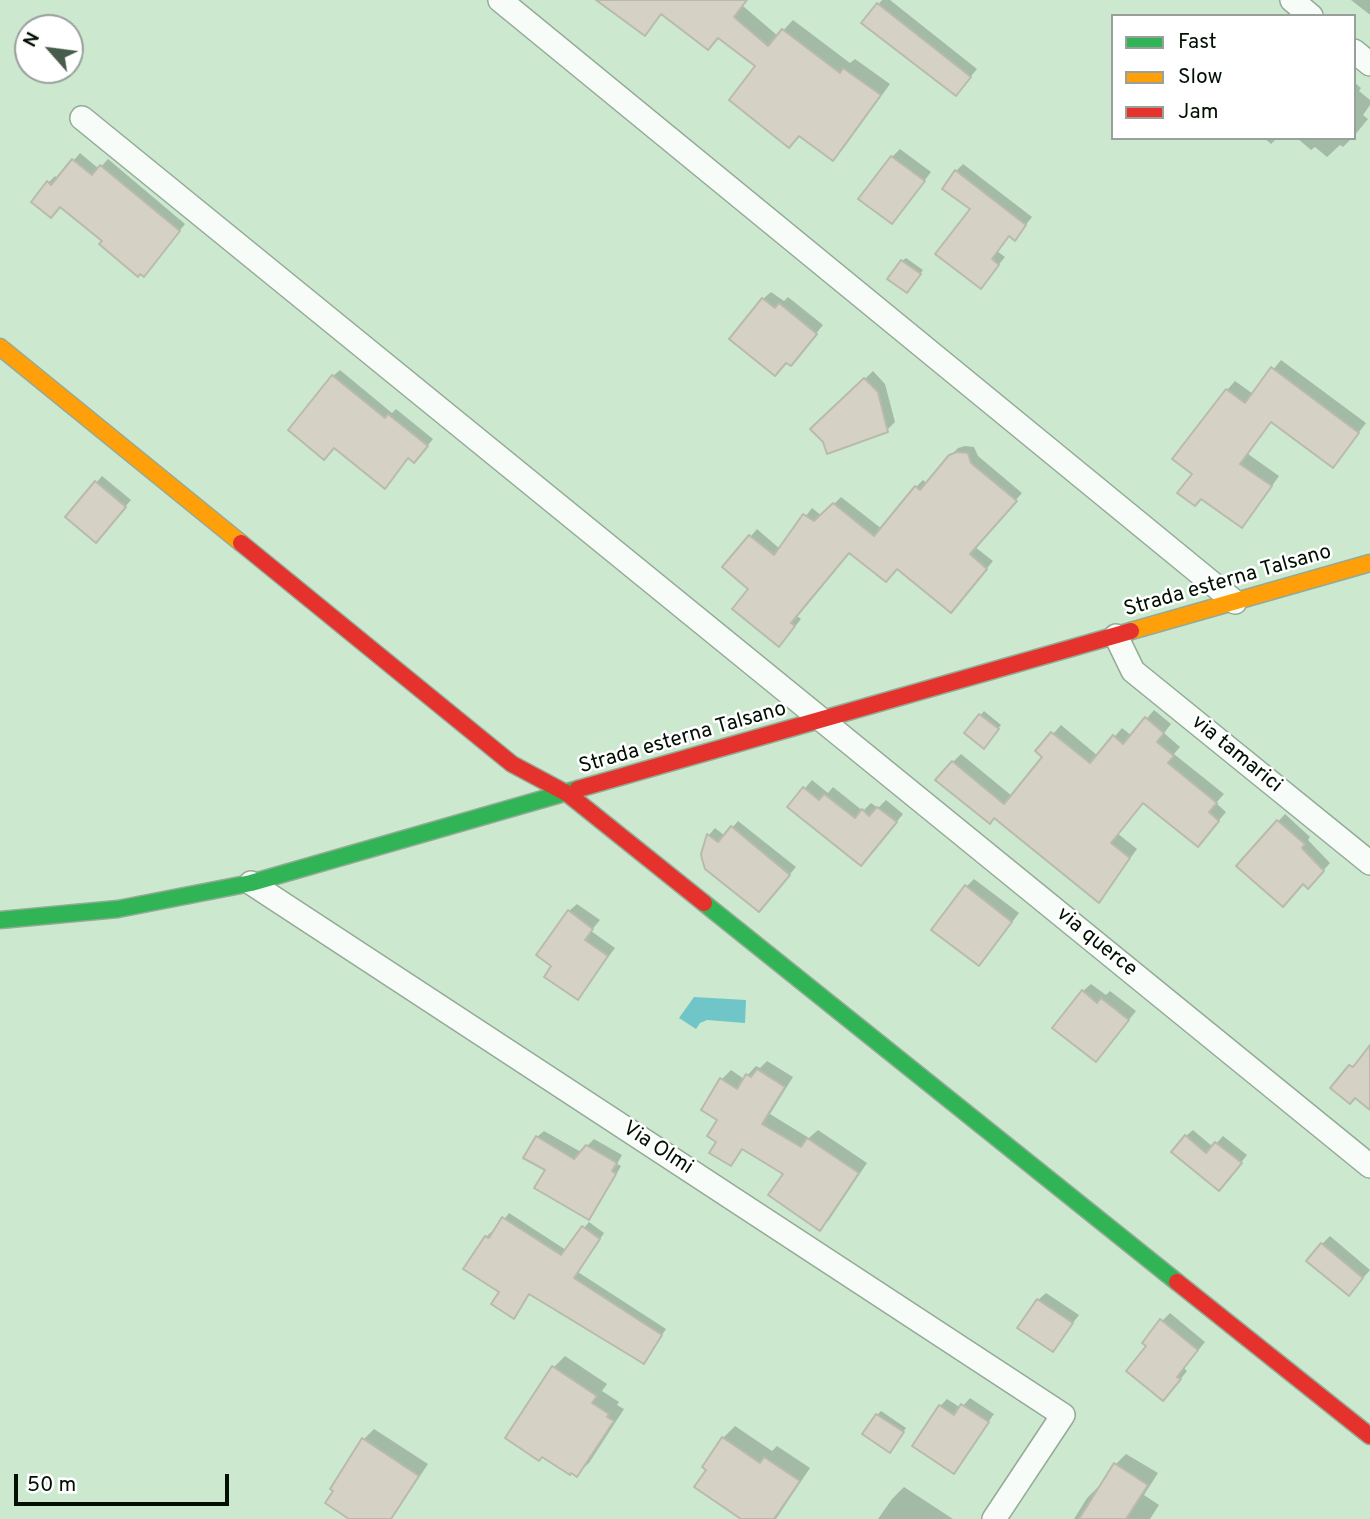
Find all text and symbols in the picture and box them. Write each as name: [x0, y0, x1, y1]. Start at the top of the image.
north arrow: [14, 14, 84, 84]
legend: [1111, 14, 1356, 140]
text: N: [18, 28, 46, 52]
text: Fast: [1178, 29, 1217, 56]
text: Slow: [1178, 64, 1223, 91]
text: Jam: [1178, 99, 1219, 126]
street label: Strada esterna Talsano: [1121, 540, 1335, 624]
street label: Strada esterna Talsano: [576, 697, 790, 781]
street label: via tamarici: [1185, 711, 1287, 799]
street label: via querce: [1050, 903, 1142, 983]
street label: Via Olmi: [617, 1117, 697, 1181]
scale bar: [18, 1460, 233, 1504]
text: 50 m: [27, 1472, 76, 1499]

